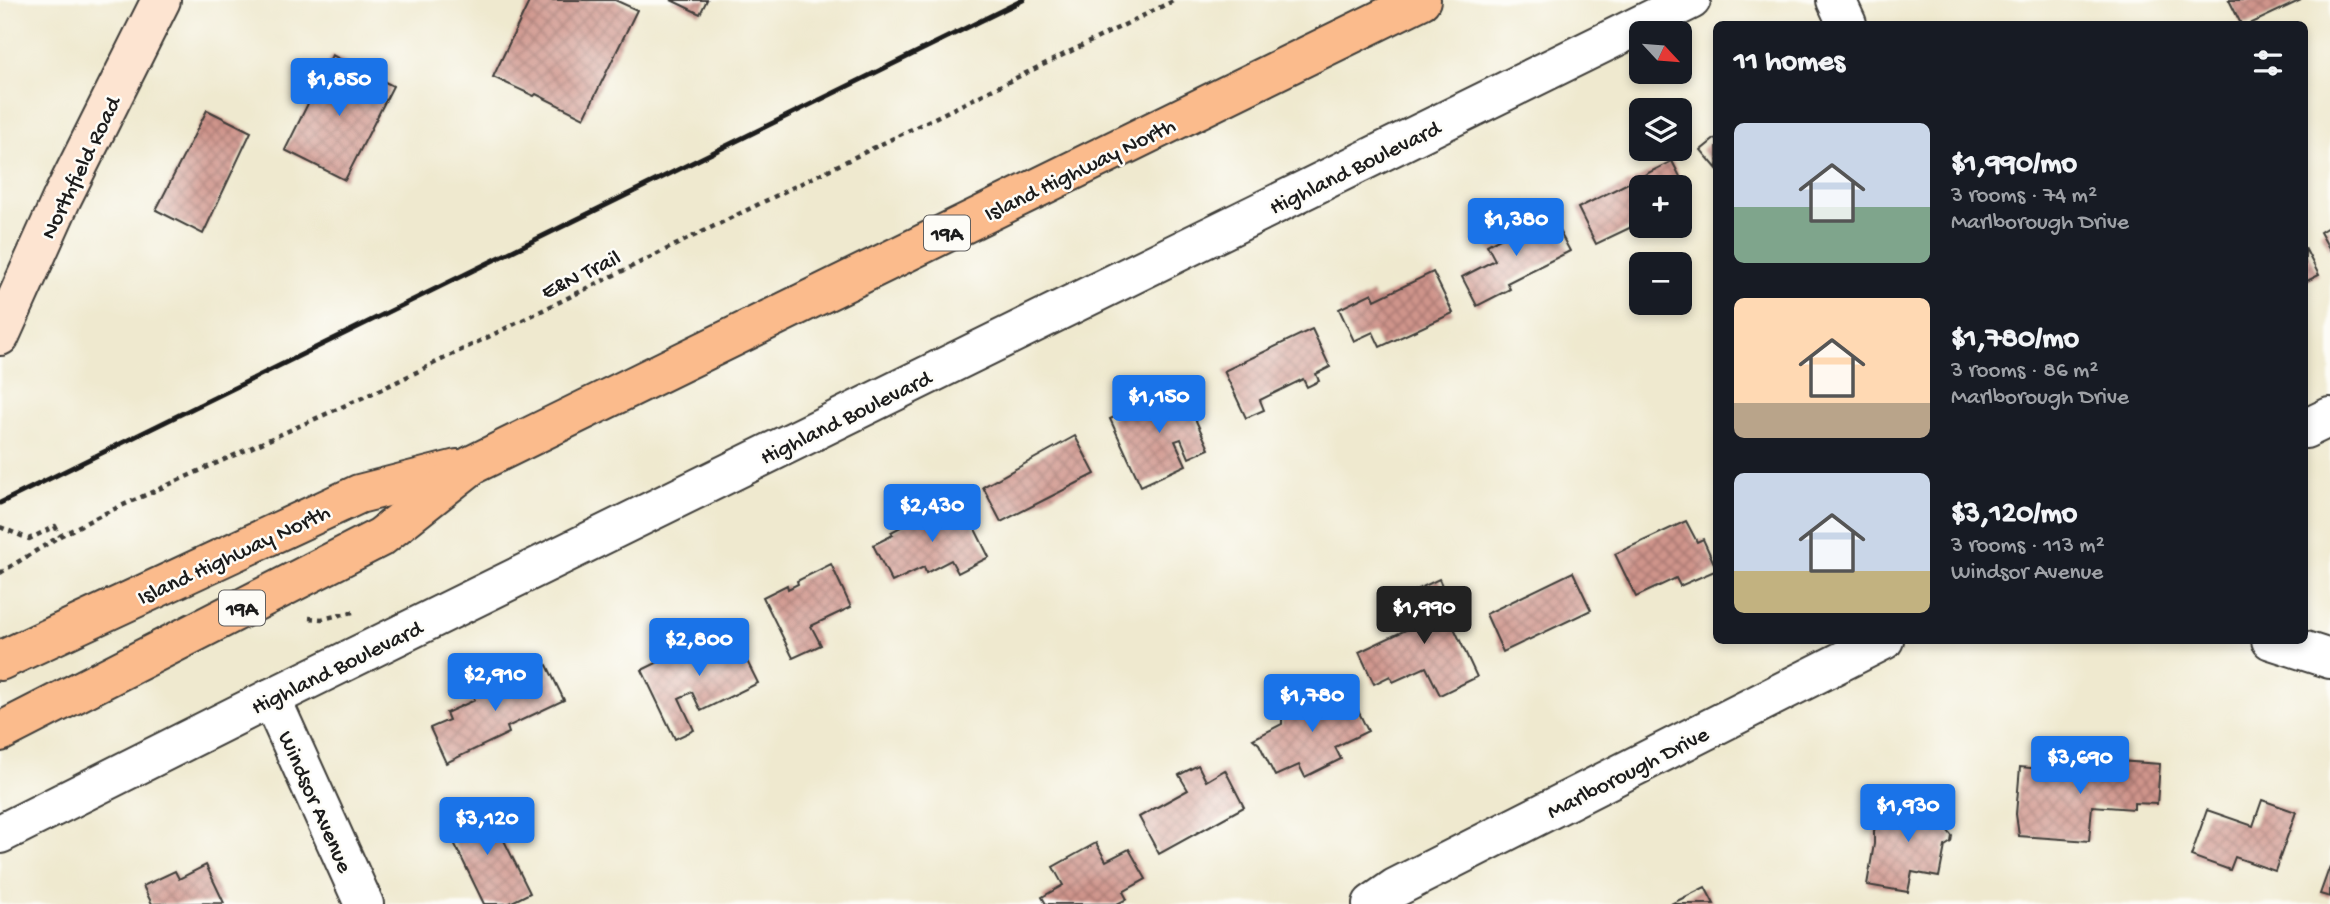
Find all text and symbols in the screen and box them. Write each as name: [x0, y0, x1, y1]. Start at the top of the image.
north arrow: [1629, 21, 1692, 84]
map controls: [1629, 21, 1692, 315]
icon: filters: [2249, 44, 2287, 82]
text: 11 homes: [1734, 46, 1845, 81]
pin: $1,850: [282, 58, 396, 118]
text: $1,850: [307, 67, 371, 94]
street label: Northfield Road: [36, 92, 129, 244]
button: layers: [1629, 98, 1692, 161]
street label: Island Highway North: [980, 113, 1181, 229]
street label: Highland Boulevard: [1265, 115, 1447, 222]
text: $1,990/mo: [1951, 148, 2077, 183]
icon: home: [1790, 151, 1874, 235]
button: +: [1629, 175, 1692, 238]
text: 3 rooms · 74 m²: [1951, 183, 2097, 210]
pin: $1,380: [1459, 198, 1573, 258]
text: $1,380: [1484, 207, 1548, 234]
text: Marlborough Drive: [1951, 210, 2129, 237]
road number: 19A: [924, 216, 970, 250]
street label: E&N Trail: [537, 245, 626, 307]
button: −: [1629, 252, 1692, 315]
text: $1,780/mo: [1951, 323, 2079, 358]
icon: home: [1790, 326, 1874, 410]
text: 3 rooms · 86 m²: [1951, 358, 2098, 385]
street label: Highland Boulevard: [756, 365, 938, 472]
pin: $1,150: [1102, 376, 1216, 435]
text: $1,150: [1128, 384, 1190, 411]
text: Marlborough Drive: [1951, 385, 2129, 412]
pin: $2,430: [875, 484, 989, 544]
text: $2,430: [900, 493, 964, 520]
text: $3,120/mo: [1951, 498, 2077, 533]
street label: Island Highway North: [134, 500, 335, 613]
icon: home: [1790, 501, 1874, 585]
text: 3 rooms · 113 m²: [1951, 533, 2105, 560]
text: Windsor Avenue: [1951, 560, 2103, 587]
pin: $1,990: [1367, 586, 1481, 646]
road number: 19A: [219, 590, 265, 626]
text: $1,990: [1393, 595, 1455, 622]
street label: Highland Boulevard: [247, 615, 429, 722]
pin: $2,800: [642, 618, 756, 678]
text: $2,800: [665, 627, 733, 654]
pin: $2,910: [438, 654, 552, 713]
text: $2,910: [464, 662, 526, 689]
pin: $1,780: [1255, 674, 1369, 734]
text: $1,780: [1280, 683, 1344, 710]
street label: Marlborough Drive: [1543, 721, 1715, 827]
street label: Windsor Avenue: [271, 727, 358, 878]
pin: $3,690: [2023, 736, 2137, 796]
text: $3,690: [2047, 745, 2113, 772]
pin: $1,930: [1851, 784, 1965, 844]
text: $1,930: [1876, 793, 1940, 820]
pin: $3,120: [430, 798, 544, 857]
text: $3,120: [455, 806, 519, 833]

